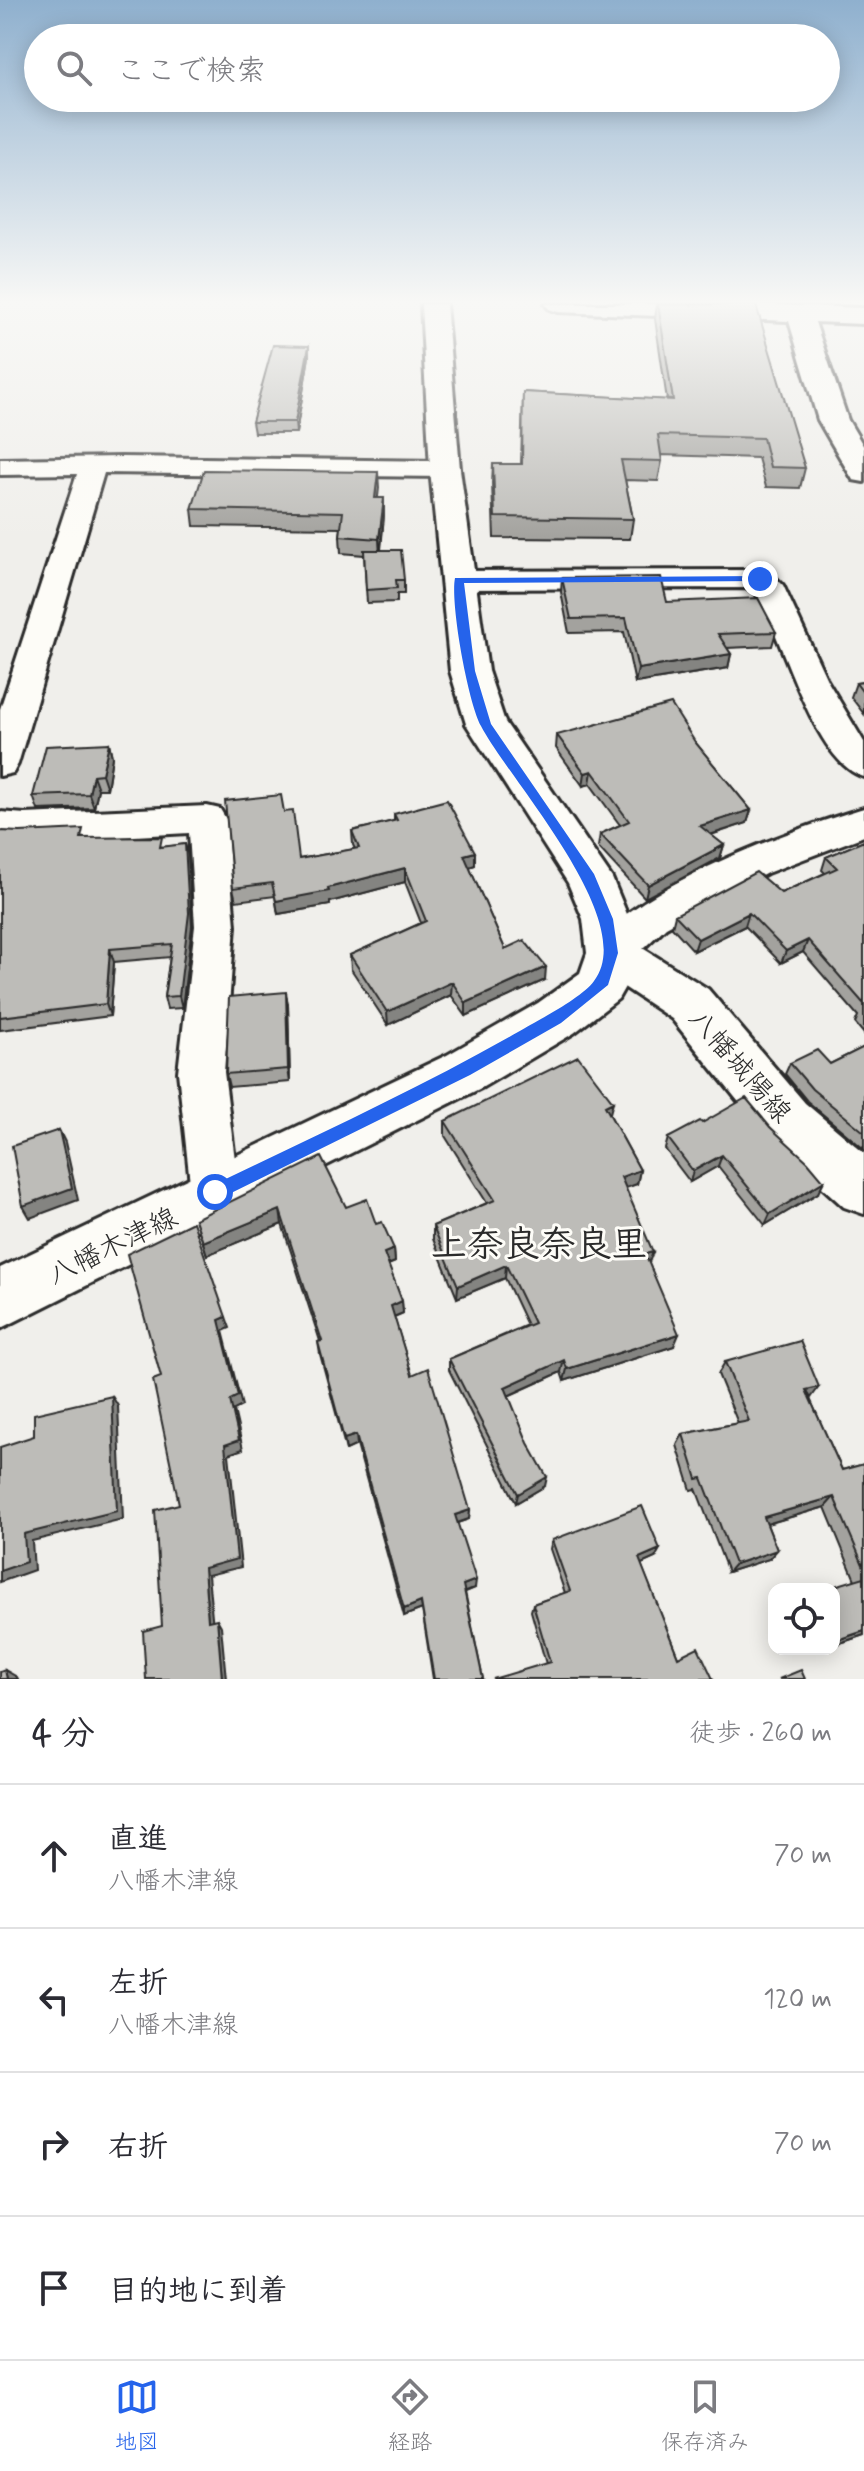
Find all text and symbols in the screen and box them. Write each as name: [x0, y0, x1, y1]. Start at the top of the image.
search box: [24, 24, 840, 112]
icon: search: [52, 46, 96, 90]
text: ここで検索: [116, 52, 266, 91]
route end: [742, 561, 778, 597]
street label: 八幡城陽線: [679, 1002, 799, 1132]
route start: [197, 1174, 233, 1210]
street label: 八幡木津線: [42, 1200, 184, 1295]
district label: 上奈良奈良里: [431, 1223, 647, 1270]
map controls: [768, 1583, 840, 1655]
button: locate: [768, 1583, 840, 1655]
text: 4 分: [32, 1712, 95, 1757]
text: 徒歩 · 260 m: [690, 1717, 832, 1751]
text: 直進: [108, 1820, 168, 1859]
icon: ahead: [32, 1834, 76, 1878]
text: 70 m: [774, 1839, 832, 1873]
text: 八幡木津線: [108, 1865, 238, 1899]
text: 左折: [108, 1964, 168, 2003]
icon: left: [32, 1978, 76, 2022]
text: 120 m: [763, 1983, 832, 2017]
text: 八幡木津線: [108, 2009, 238, 2043]
icon: right: [32, 2122, 76, 2166]
text: 70 m: [774, 2127, 832, 2161]
text: 右折: [108, 2128, 168, 2167]
icon: arrive: [32, 2266, 76, 2310]
text: 目的地に到着: [108, 2272, 288, 2311]
tab: 地図: [115, 2375, 159, 2457]
tab: 経路: [388, 2375, 432, 2457]
tab: 保存済み: [661, 2375, 749, 2457]

